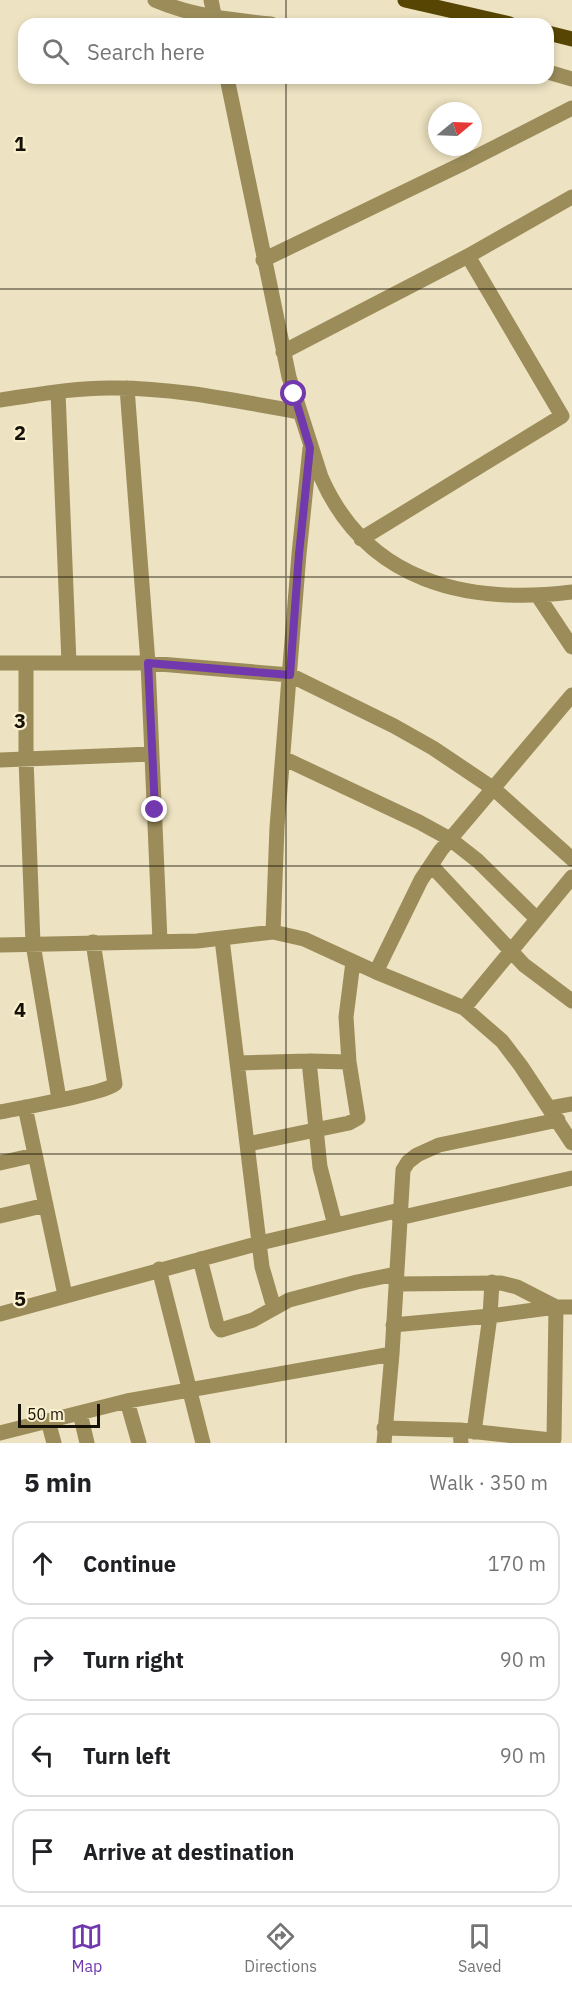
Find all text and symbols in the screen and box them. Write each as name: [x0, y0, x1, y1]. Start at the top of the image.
search box: [18, 18, 554, 84]
icon: search: [39, 35, 72, 68]
text: Search here: [87, 37, 205, 66]
north arrow: [428, 102, 482, 156]
text: 1: [14, 130, 26, 157]
route start: [280, 380, 306, 406]
text: 2: [14, 419, 26, 446]
text: 3: [14, 707, 26, 734]
route end: [141, 796, 167, 822]
text: 4: [14, 996, 26, 1023]
text: 5: [14, 1285, 26, 1312]
scale bar: [18, 1401, 100, 1428]
text: 50 m: [27, 1404, 64, 1424]
text: 5 min: [24, 1465, 92, 1499]
text: Walk · 350 m: [430, 1469, 548, 1496]
icon: ahead: [26, 1547, 59, 1580]
text: Continue: [83, 1549, 176, 1578]
text: 170 m: [488, 1550, 546, 1577]
icon: right: [26, 1643, 59, 1676]
text: Turn right: [83, 1645, 184, 1674]
text: 90 m: [500, 1646, 546, 1673]
icon: left: [26, 1739, 59, 1772]
text: Turn left: [83, 1741, 171, 1770]
text: 90 m: [500, 1742, 546, 1769]
icon: arrive: [26, 1835, 59, 1868]
text: Arrive at destination: [83, 1837, 294, 1866]
tab: Map: [70, 1920, 103, 1976]
tab: Directions: [244, 1920, 317, 1976]
tab: Saved: [458, 1920, 502, 1976]

